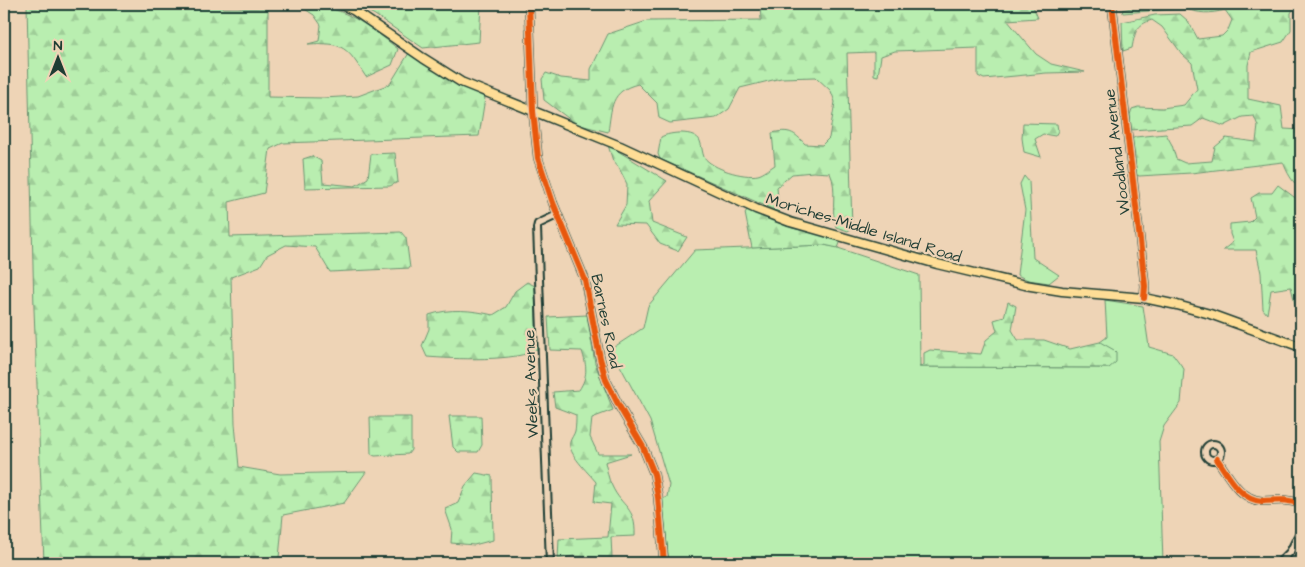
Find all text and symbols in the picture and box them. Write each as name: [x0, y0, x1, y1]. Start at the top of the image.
north arrow: [32, 32, 82, 82]
text: N: [54, 36, 63, 56]
street label: Woodland Avenue: [1098, 87, 1136, 216]
street label: Moriches-Middle Island Road: [763, 188, 964, 268]
street label: Barnes Road: [585, 272, 627, 371]
street label: Weeks Avenue: [518, 329, 544, 439]

